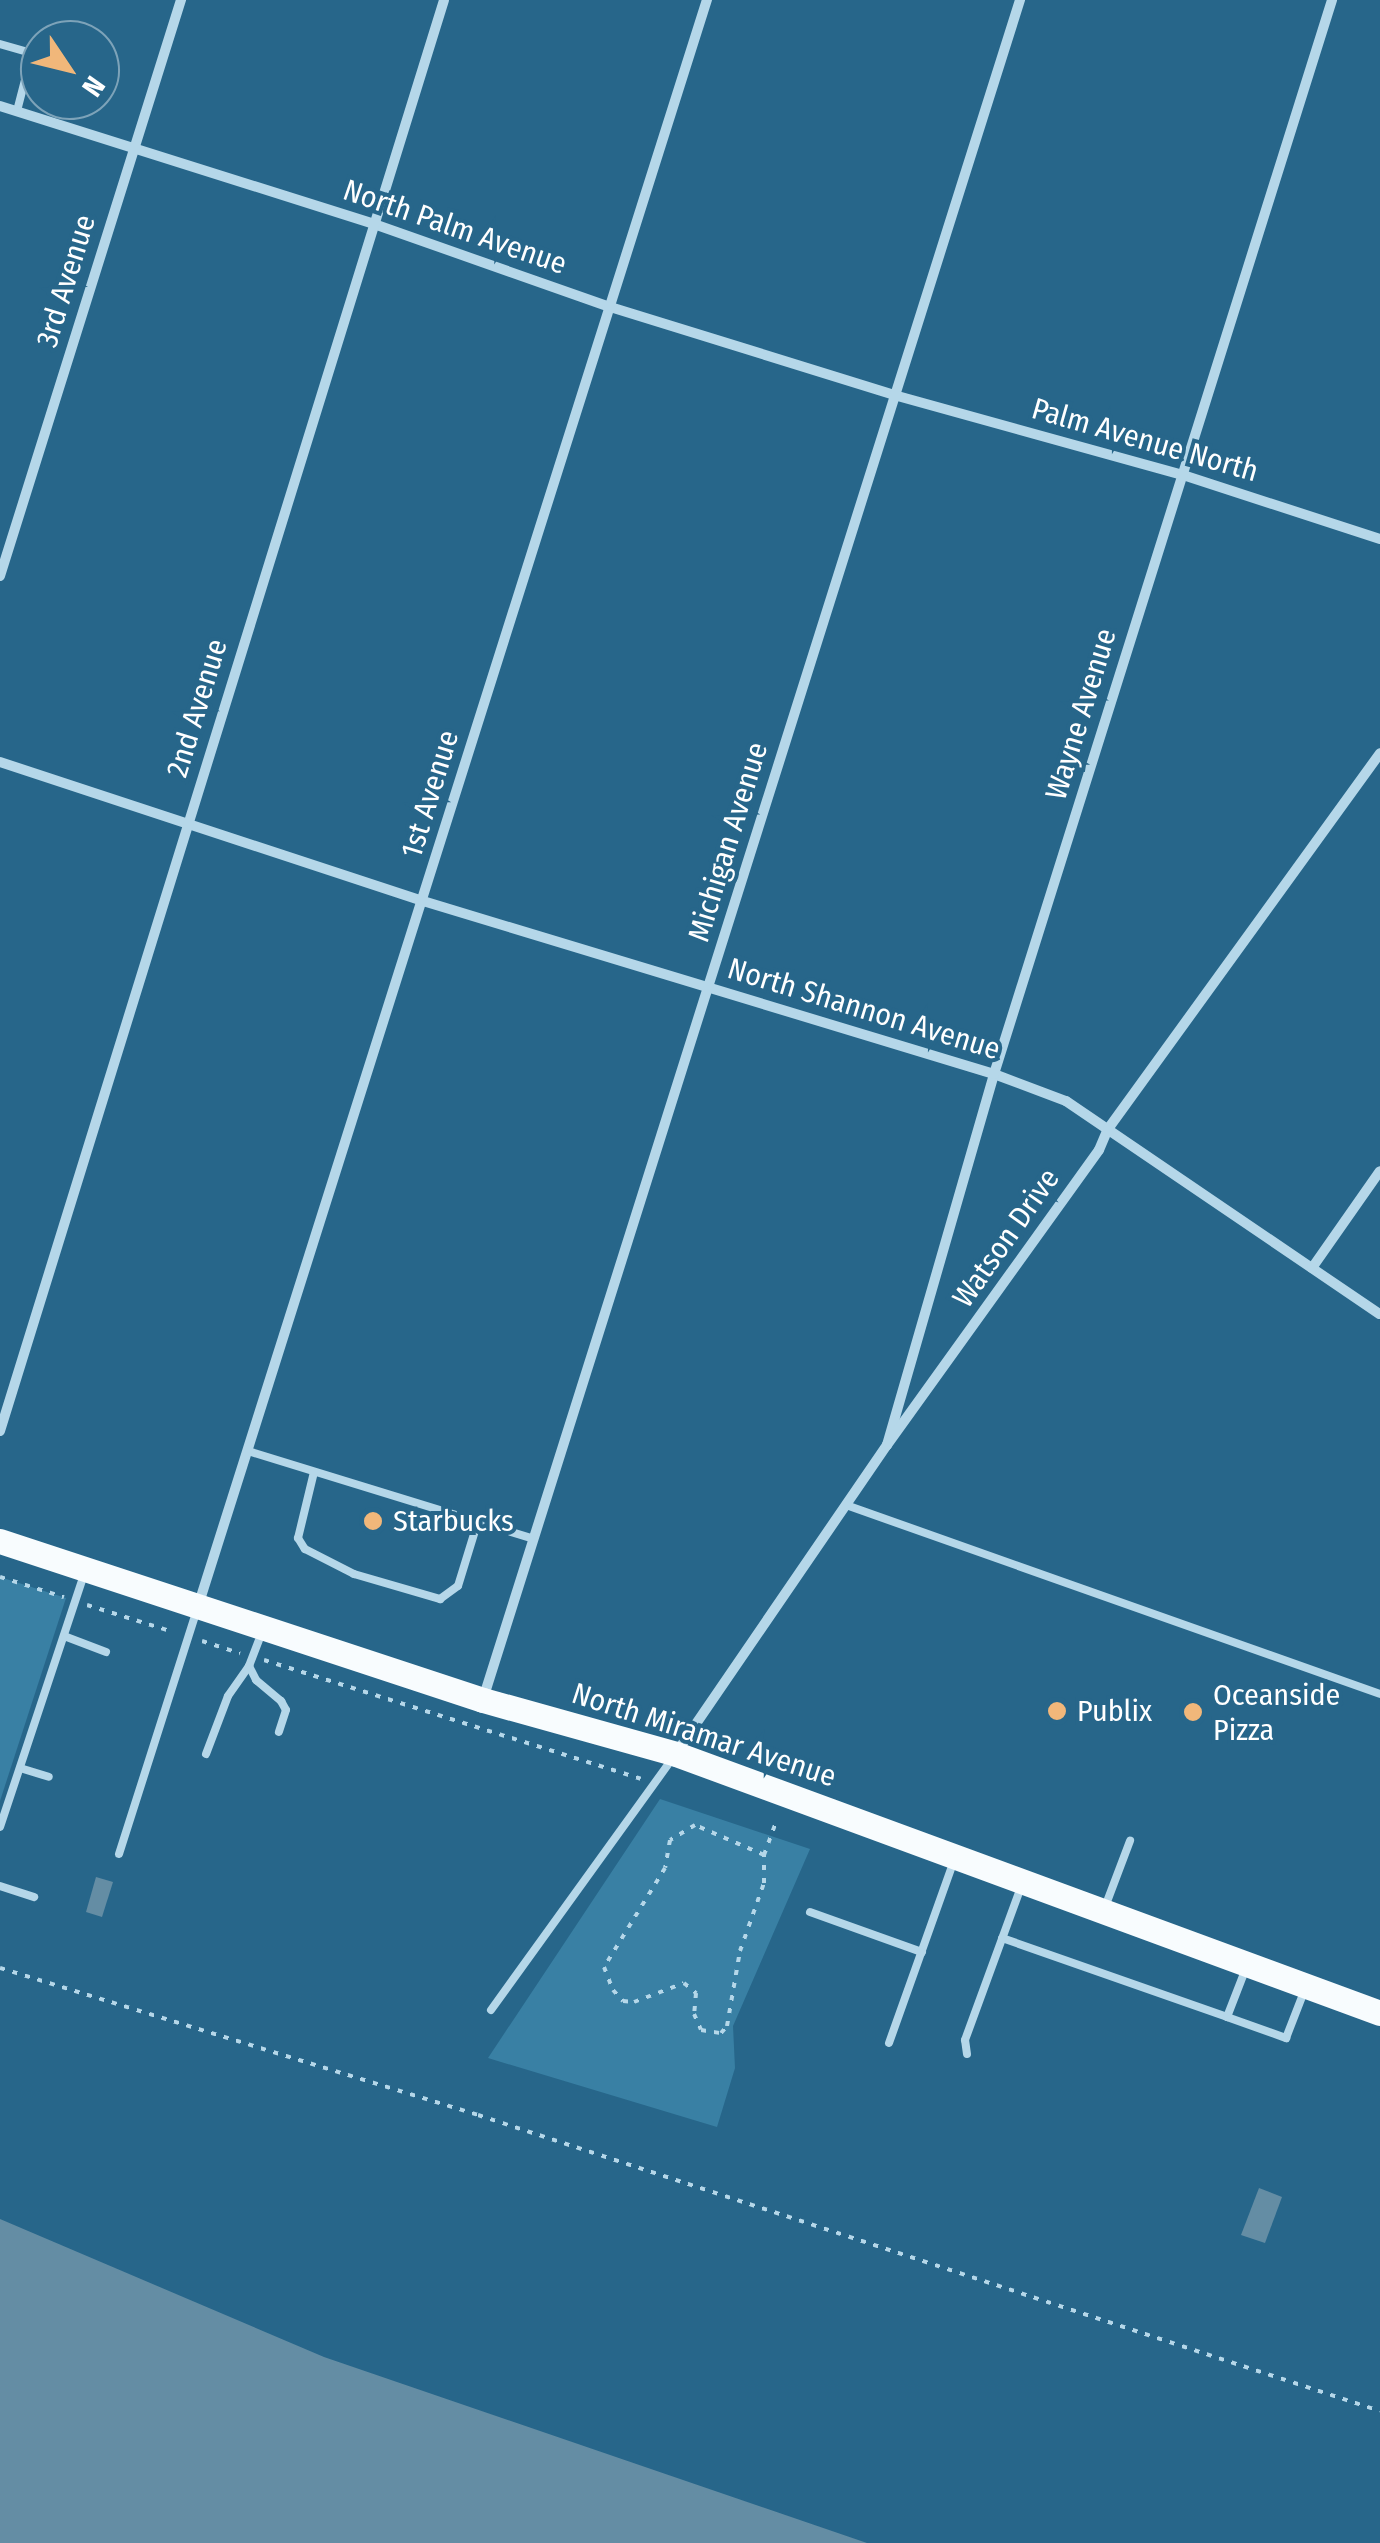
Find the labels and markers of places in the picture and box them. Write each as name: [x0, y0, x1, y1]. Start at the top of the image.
place label: Starbucks: [393, 1503, 514, 1539]
marker: Starbucks: [362, 1510, 384, 1532]
place label: Oceanside Pizza: [1213, 1677, 1340, 1748]
place label: Publix: [1077, 1693, 1152, 1729]
marker: Publix: [1046, 1700, 1068, 1722]
marker: Oceanside Pizza: [1182, 1701, 1204, 1723]

